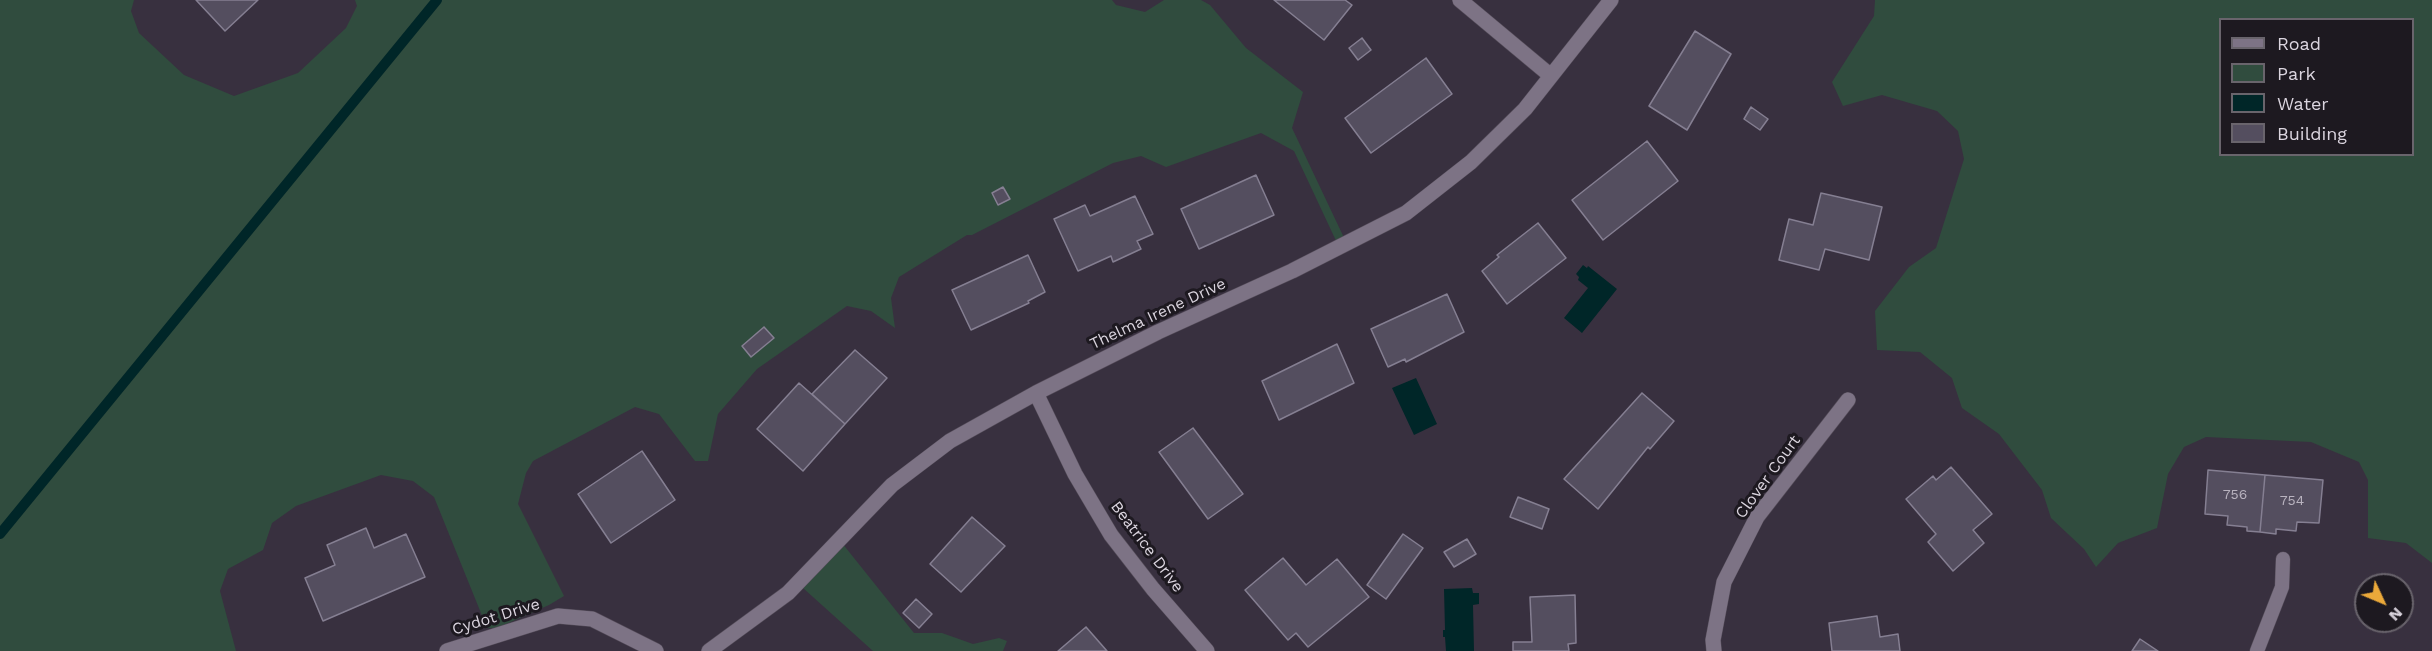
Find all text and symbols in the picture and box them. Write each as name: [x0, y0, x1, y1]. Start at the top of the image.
legend: [2219, 18, 2414, 156]
text: Road: [2277, 33, 2321, 54]
text: Park: [2277, 63, 2316, 84]
text: Water: [2277, 93, 2329, 114]
text: Building: [2277, 123, 2347, 144]
street label: Thelma Irene Drive: [1087, 274, 1229, 354]
street label: Clover Court: [1731, 432, 1805, 522]
house number: 756: [2223, 487, 2247, 503]
house number: 754: [2280, 493, 2304, 509]
street label: Beatrice Drive: [1106, 498, 1188, 596]
north arrow: [2354, 573, 2414, 633]
street label: Cydot Drive: [450, 595, 542, 639]
text: N: [2385, 604, 2407, 625]

